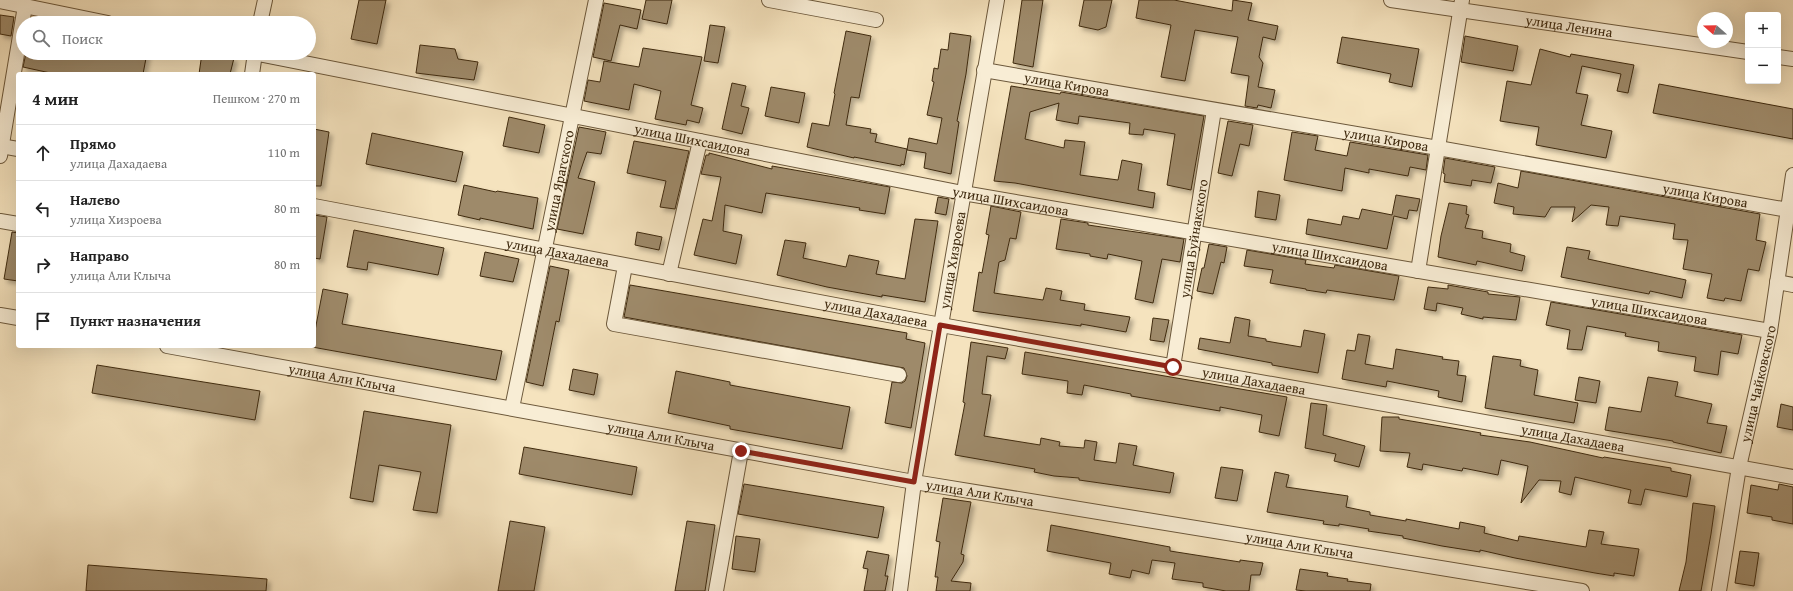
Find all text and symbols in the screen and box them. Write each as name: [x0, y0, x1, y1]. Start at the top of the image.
street label: улица Ленина: [1523, 10, 1614, 42]
north arrow: [1697, 12, 1733, 48]
map controls: [1745, 12, 1781, 84]
button: +: [1745, 12, 1781, 48]
search box: [16, 16, 316, 60]
icon: search: [30, 27, 52, 49]
text: Поиск: [62, 28, 103, 49]
button: −: [1745, 48, 1781, 84]
street label: улица Кирова: [1022, 67, 1111, 101]
text: 4 мин: [32, 86, 78, 111]
text: Пешком · 270 m: [213, 89, 300, 108]
street label: улица Шихсаидова: [632, 118, 752, 161]
street label: улица Кирова: [1341, 122, 1431, 156]
street label: улица Ярагского: [538, 128, 579, 234]
text: Прямо: [70, 133, 116, 154]
icon: ahead: [32, 142, 54, 164]
text: 110 m: [268, 143, 300, 162]
text: улица Дахадаева: [70, 154, 167, 173]
street label: улица Буйнакского: [1174, 178, 1213, 301]
street label: улица Кирова: [1660, 178, 1750, 213]
street label: улица Шихсаидова: [950, 181, 1071, 221]
text: Налево: [70, 189, 120, 210]
icon: left: [32, 198, 54, 220]
text: 80 m: [274, 199, 300, 218]
street label: улица Хизроева: [934, 209, 970, 312]
text: улица Хизроева: [70, 210, 162, 229]
street label: улица Дахадаева: [503, 232, 611, 272]
street label: улица Шихсаидова: [1269, 236, 1390, 276]
text: Направо: [70, 245, 129, 266]
icon: right: [32, 254, 54, 276]
text: 80 m: [274, 255, 300, 274]
text: улица Али Клыча: [70, 266, 171, 285]
street label: улица Шихсаидова: [1589, 290, 1709, 330]
street label: улица Дахадаева: [822, 293, 930, 332]
icon: arrive: [32, 310, 54, 332]
text: Пункт назначения: [70, 310, 201, 331]
street label: улица Чайковского: [1735, 324, 1781, 445]
street label: улица Али Клыча: [286, 358, 398, 398]
route start: [1164, 358, 1182, 376]
street label: улица Дахадаева: [1200, 362, 1307, 400]
street label: улица Али Клыча: [605, 416, 717, 456]
street label: улица Дахадаева: [1519, 419, 1626, 457]
route end: [732, 442, 750, 460]
street label: улица Али Клыча: [924, 474, 1036, 511]
street label: улица Али Клыча: [1243, 526, 1355, 564]

